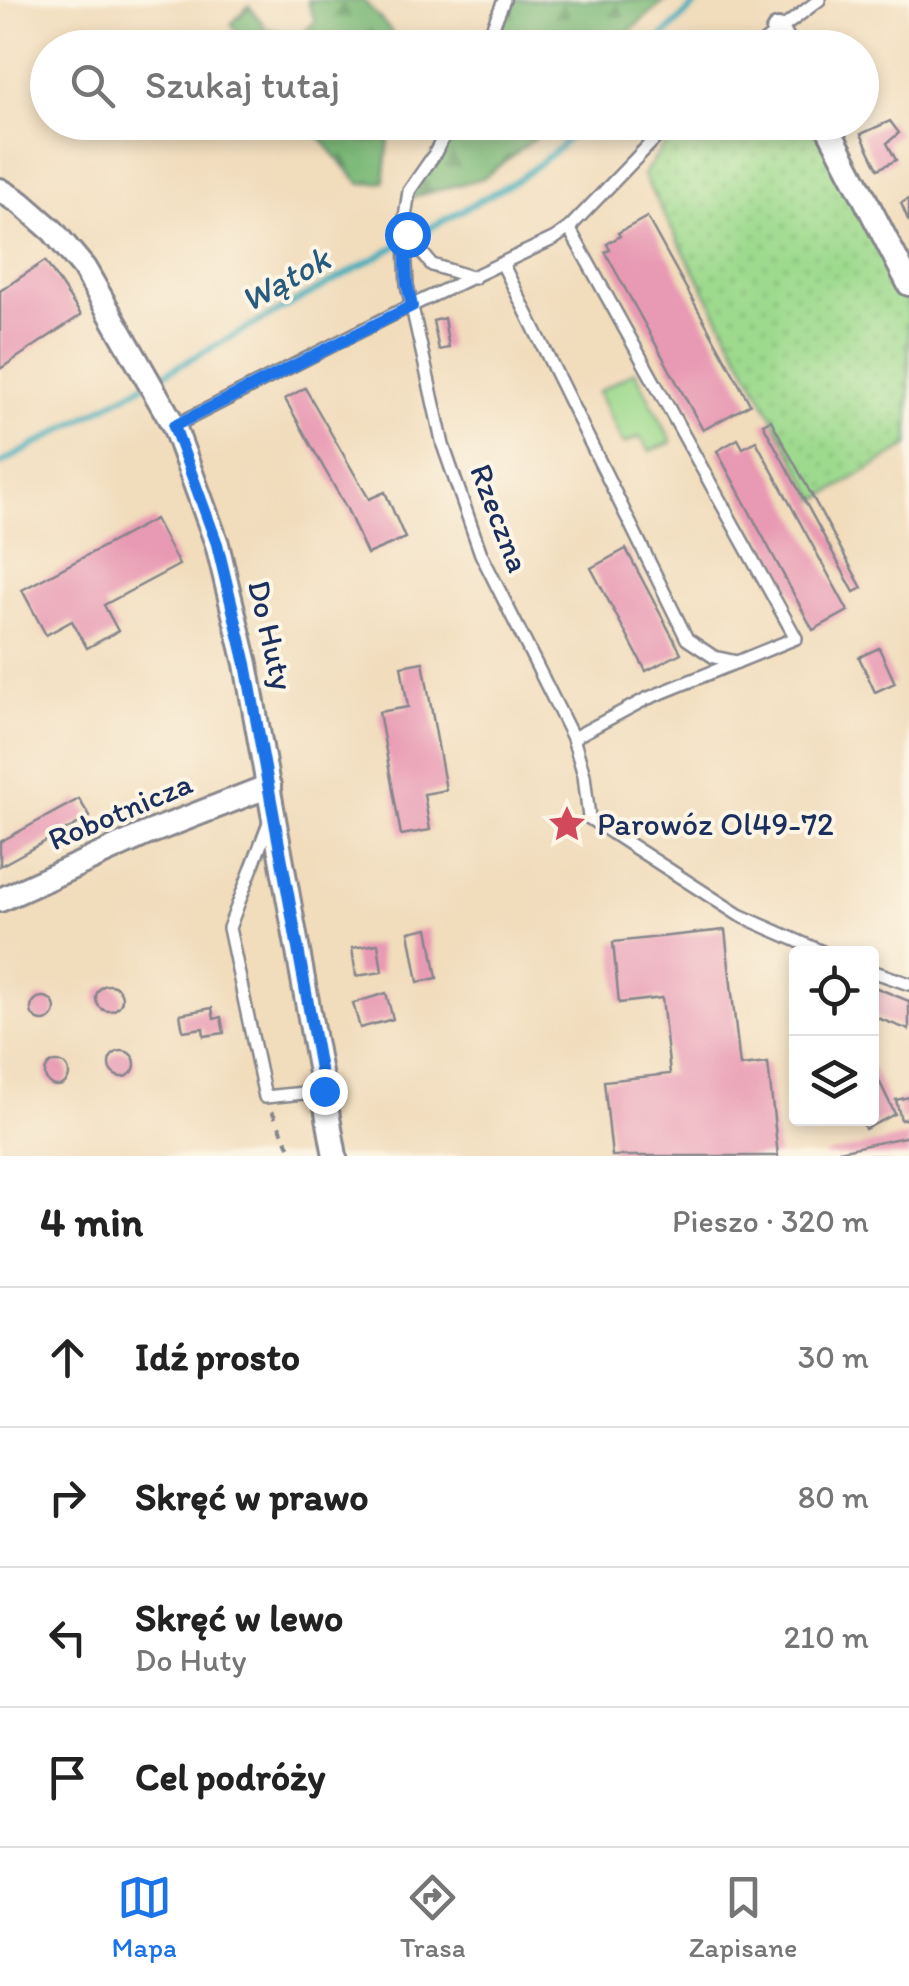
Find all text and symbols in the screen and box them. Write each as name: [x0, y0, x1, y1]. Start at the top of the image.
search box: [30, 30, 879, 140]
icon: search: [65, 58, 120, 113]
text: Szukaj tutaj: [145, 62, 340, 108]
route start: [385, 212, 431, 258]
water label: Wątok: [233, 236, 339, 321]
street label: Rzeczna: [462, 459, 538, 578]
street label: Do Huty: [240, 576, 302, 694]
street label: Robotnicza: [42, 764, 198, 858]
place icon: Parowóz Ol49-72: [546, 803, 588, 845]
place label: Parowóz Ol49-72: [597, 805, 834, 843]
map controls: [789, 946, 879, 1126]
button: locate: [789, 946, 879, 1036]
button: layers: [789, 1036, 879, 1126]
route end: [302, 1069, 348, 1115]
text: 4 min: [40, 1196, 143, 1247]
text: Pieszo · 320 m: [672, 1202, 869, 1240]
icon: ahead: [40, 1330, 95, 1385]
text: Idź prosto: [135, 1334, 300, 1380]
text: 30 m: [798, 1338, 869, 1376]
icon: right: [40, 1470, 95, 1525]
text: Skręć w prawo: [135, 1474, 369, 1520]
text: 80 m: [798, 1478, 869, 1516]
text: Skręć w lewo: [135, 1595, 343, 1641]
icon: left: [40, 1610, 95, 1665]
text: 210 m: [783, 1618, 869, 1656]
text: Do Huty: [135, 1641, 246, 1679]
icon: arrive: [40, 1750, 95, 1805]
text: Cel podróży: [135, 1754, 325, 1800]
tab: Mapa: [112, 1870, 177, 1964]
tab: Trasa: [400, 1870, 466, 1964]
tab: Zapisane: [689, 1870, 797, 1964]

